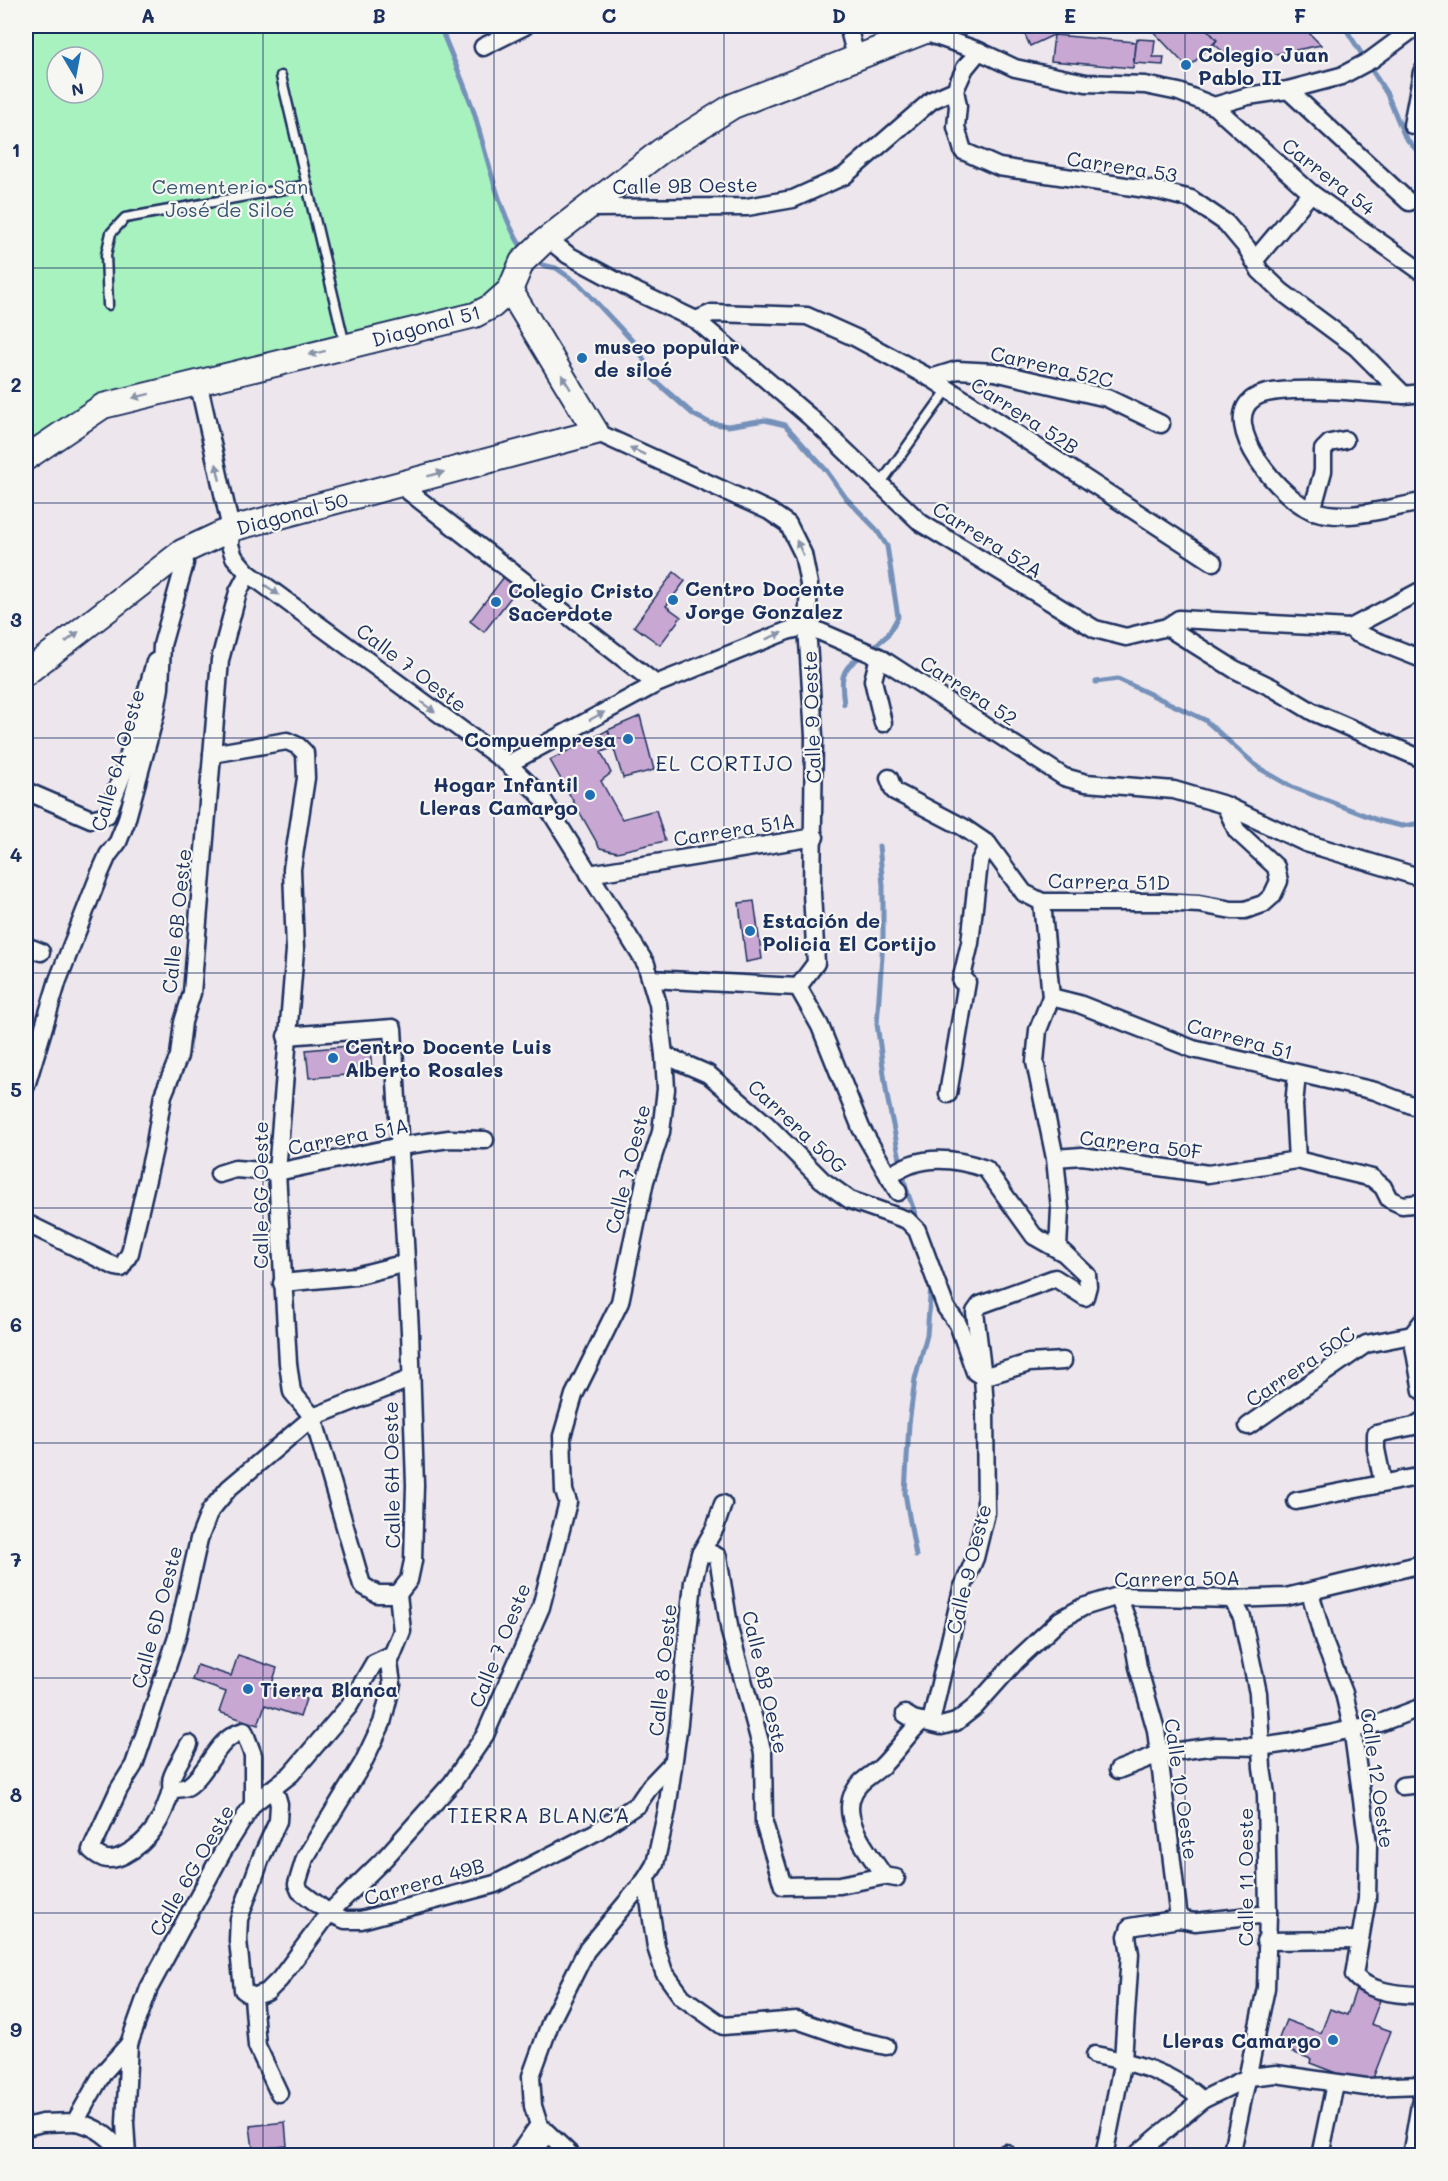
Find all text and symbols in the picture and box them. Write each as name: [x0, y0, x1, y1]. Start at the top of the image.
text: A: [141, 2, 155, 28]
text: B: [372, 2, 386, 28]
text: C: [602, 2, 617, 28]
text: D: [832, 2, 846, 28]
text: E: [1064, 2, 1076, 28]
text: F: [1294, 2, 1307, 28]
place label: Colegio Juan Pablo II: [1198, 41, 1329, 90]
north arrow: [45, 45, 105, 105]
marker: Colegio Juan Pablo II: [1179, 58, 1193, 72]
text: N: [70, 79, 86, 102]
street label: Carrera 54: [1277, 131, 1381, 221]
text: 1: [12, 136, 20, 162]
street label: Carrera 53: [1065, 144, 1179, 188]
street label: Calle 9B Oeste: [612, 171, 758, 199]
park label: Cementerio San José de Siloé: [152, 173, 308, 222]
street label: Diagonal 51: [369, 298, 483, 352]
place label: museo popular de siloé: [594, 333, 740, 382]
street label: Carrera 52C: [988, 339, 1116, 393]
one-way arrow: [307, 348, 326, 358]
marker: museo popular de siloé: [575, 351, 589, 365]
text: 2: [10, 371, 22, 397]
street label: Carrera 52B: [966, 371, 1084, 459]
one-way arrow: [560, 374, 571, 390]
one-way arrow: [132, 392, 150, 401]
one-way arrow: [628, 446, 645, 455]
one-way arrow: [213, 462, 222, 481]
one-way arrow: [426, 469, 445, 479]
street label: Diagonal 50: [233, 486, 351, 540]
street label: Carrera 52A: [928, 495, 1048, 583]
one-way arrow: [795, 539, 804, 556]
place label: Centro Docente Jorge Gonzalez: [685, 575, 845, 624]
place label: Colegio Cristo Sacerdote: [508, 577, 653, 626]
one-way arrow: [264, 584, 280, 596]
marker: Centro Docente Jorge Gonzalez: [666, 593, 680, 607]
marker: Colegio Cristo Sacerdote: [489, 595, 503, 609]
text: 3: [10, 606, 22, 632]
street label: Calle 7 Oeste: [351, 617, 473, 717]
one-way arrow: [64, 631, 80, 644]
one-way arrow: [766, 631, 784, 641]
street label: Carrera 52: [915, 649, 1023, 731]
street label: Calle 9 Oeste: [796, 650, 826, 784]
street label: Calle 6A Oeste: [84, 686, 150, 834]
one-way arrow: [420, 701, 436, 713]
one-way arrow: [588, 711, 605, 721]
place label: Compuempresa: [464, 726, 616, 752]
marker: Compuempresa: [621, 732, 635, 746]
district label: EL CORTIJO: [656, 749, 794, 776]
place label: Hogar Infantil Lleras Camargo: [419, 771, 578, 820]
marker: Hogar Infantil Lleras Camargo: [583, 788, 597, 802]
street label: Carrera 51A: [671, 807, 797, 851]
text: 4: [10, 841, 23, 867]
street label: Calle 6B Oeste: [155, 847, 197, 995]
street label: Carrera 51D: [1048, 867, 1170, 895]
place label: Estación de Policia El Cortijo: [762, 907, 936, 956]
marker: Estación de Policia El Cortijo: [743, 924, 757, 938]
street label: Carrera 51: [1184, 1011, 1296, 1065]
place label: Centro Docente Luis Alberto Rosales: [345, 1033, 552, 1082]
marker: Centro Docente Luis Alberto Rosales: [326, 1051, 340, 1065]
street label: Carrera 50G: [743, 1073, 853, 1179]
text: 5: [10, 1076, 22, 1102]
street label: Calle 7 Oeste: [598, 1102, 656, 1236]
street label: Carrera 51A: [285, 1112, 411, 1160]
street label: Calle 6G Oeste: [247, 1121, 273, 1269]
street label: Carrera 50F: [1078, 1124, 1204, 1164]
text: 6: [10, 1311, 22, 1337]
street label: Carrera 50C: [1240, 1320, 1360, 1412]
street label: Calle 6H Oeste: [377, 1401, 405, 1549]
street label: Calle 9 Oeste: [939, 1501, 997, 1637]
street label: Calle 6D Oeste: [124, 1543, 188, 1691]
text: 7: [10, 1546, 22, 1572]
street label: Carrera 50A: [1114, 1564, 1240, 1592]
street label: Calle 7 Oeste: [462, 1579, 536, 1711]
street label: Calle 8 Oeste: [642, 1602, 682, 1738]
street label: Calle 8B Oeste: [737, 1608, 795, 1756]
place label: Tierra Blanca: [260, 1676, 398, 1702]
marker: Tierra Blanca: [241, 1682, 255, 1696]
street label: Calle 12 Oeste: [1355, 1706, 1401, 1850]
street label: Calle 10 Oeste: [1159, 1717, 1205, 1861]
text: 8: [10, 1781, 22, 1807]
street label: Calle 6G Oeste: [143, 1799, 239, 1941]
district label: TIERRA BLANCA: [447, 1801, 631, 1828]
street label: Calle 11 Oeste: [1232, 1808, 1258, 1946]
street label: Carrera 49B: [361, 1851, 487, 1911]
text: 9: [10, 2016, 22, 2042]
place label: Lleras Camargo: [1162, 2027, 1321, 2053]
marker: Lleras Camargo: [1326, 2033, 1340, 2047]

